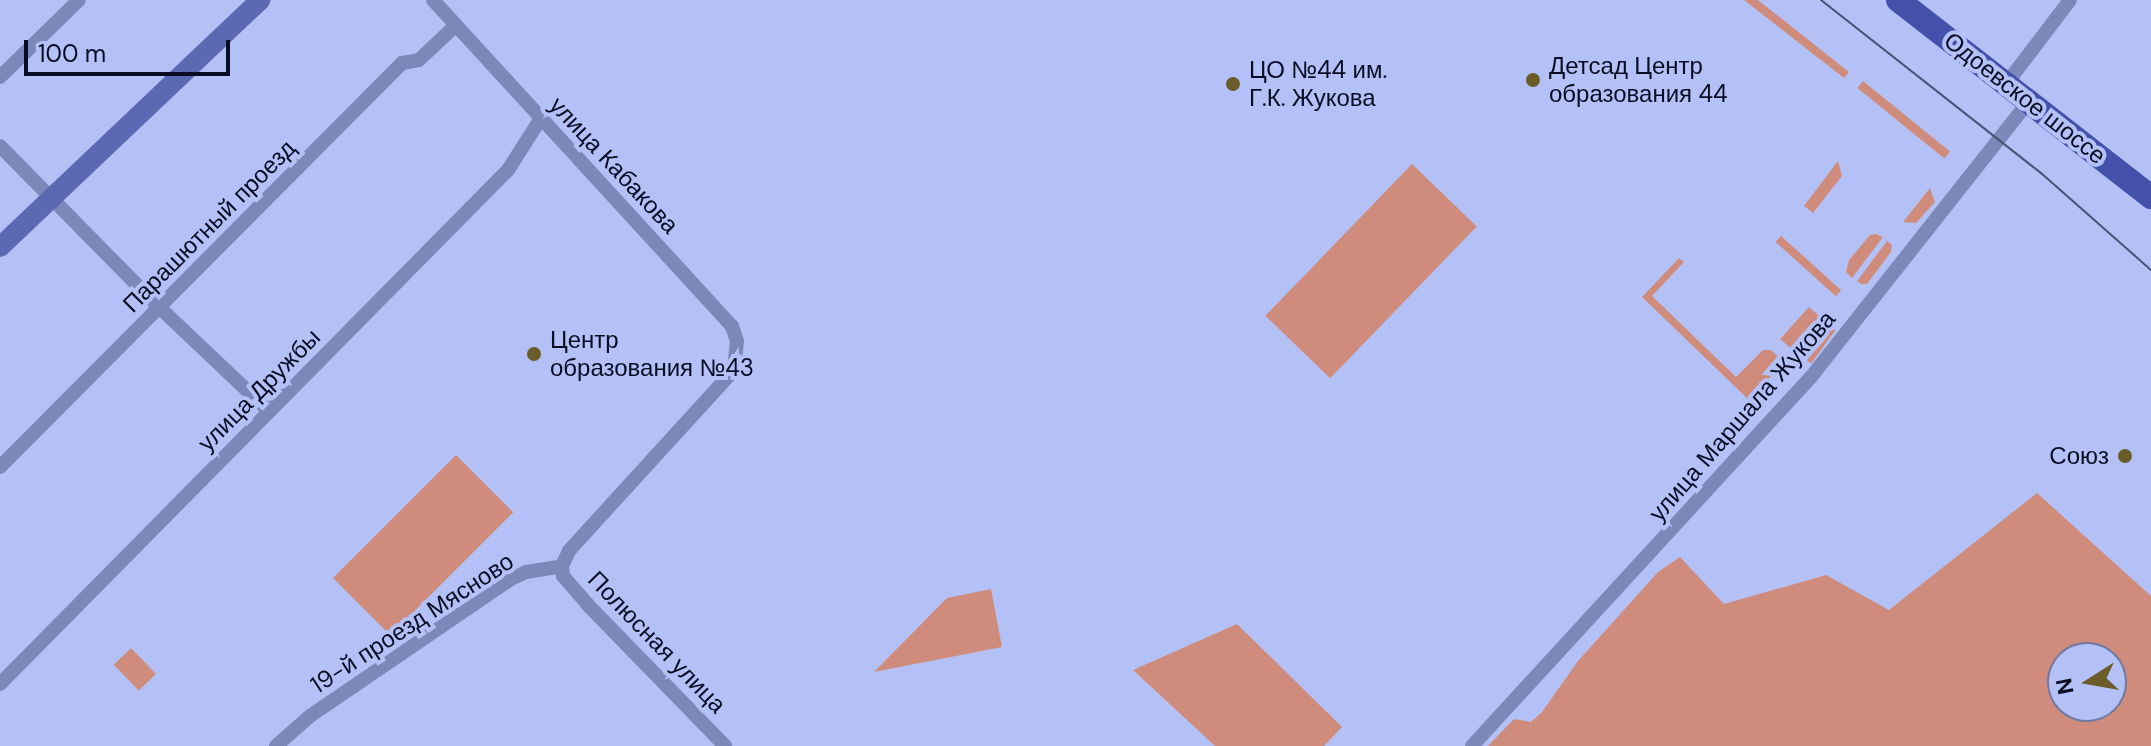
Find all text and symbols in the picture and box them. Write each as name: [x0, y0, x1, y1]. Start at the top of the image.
scale bar: [28, 24, 234, 74]
street label: Одоевское шоссе: [1938, 26, 2112, 170]
text: 100 m: [38, 38, 106, 69]
place label: Детсад Центр образования 44: [1549, 52, 1728, 108]
place label: ЦО №44 им. Г.К. Жукова: [1249, 56, 1387, 112]
marker: Детсад Центр образования 44: [1524, 71, 1542, 89]
marker: ЦО №44 им. Г.К. Жукова: [1224, 75, 1242, 93]
street label: улица Кабакова: [543, 91, 685, 239]
street label: Парашютный проезд: [117, 134, 301, 318]
street label: улица Маршала Жукова: [1643, 305, 1841, 527]
street label: улица Дружбы: [192, 323, 326, 457]
place label: Центр образования №43: [550, 326, 754, 382]
marker: Центр образования №43: [525, 345, 543, 363]
place label: Союз: [2049, 442, 2109, 470]
marker: Союз: [2116, 447, 2134, 465]
street label: 19-й проезд Мясново: [305, 547, 519, 699]
street label: Полюсная улица: [582, 565, 732, 719]
north arrow: [2047, 642, 2127, 722]
text: N: [2049, 676, 2081, 697]

